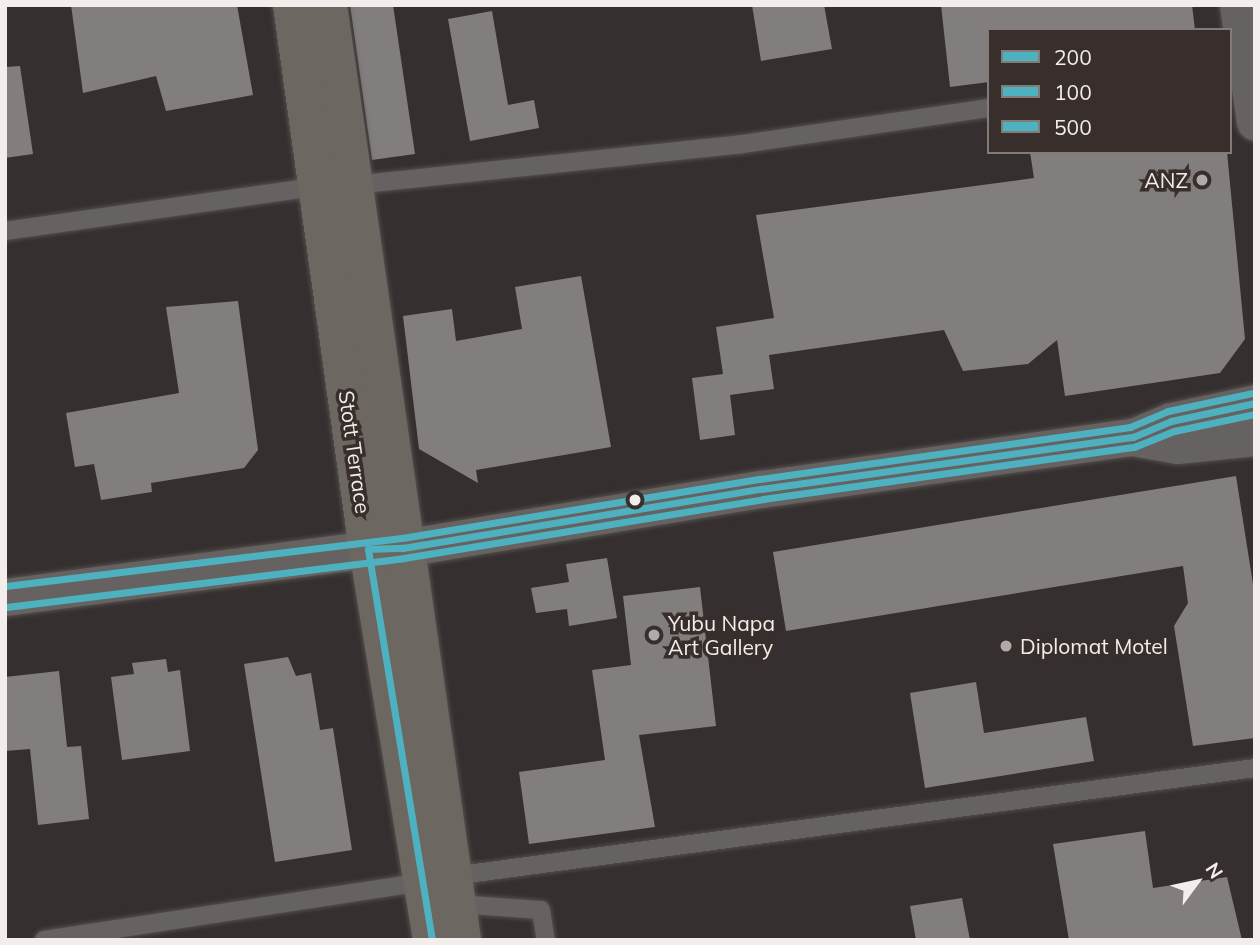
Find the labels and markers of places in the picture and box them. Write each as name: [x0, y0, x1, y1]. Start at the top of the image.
place label: ANZ: [1144, 167, 1188, 193]
marker: ANZ: [1194, 172, 1210, 188]
unlabelled marker: [628, 493, 642, 507]
place label: Yubu Napa Art Gallery: [668, 610, 775, 660]
marker: Yubu Napa Art Gallery: [646, 627, 662, 643]
place label: Diplomat Motel: [1020, 633, 1168, 659]
marker: Diplomat Motel: [998, 638, 1014, 654]

